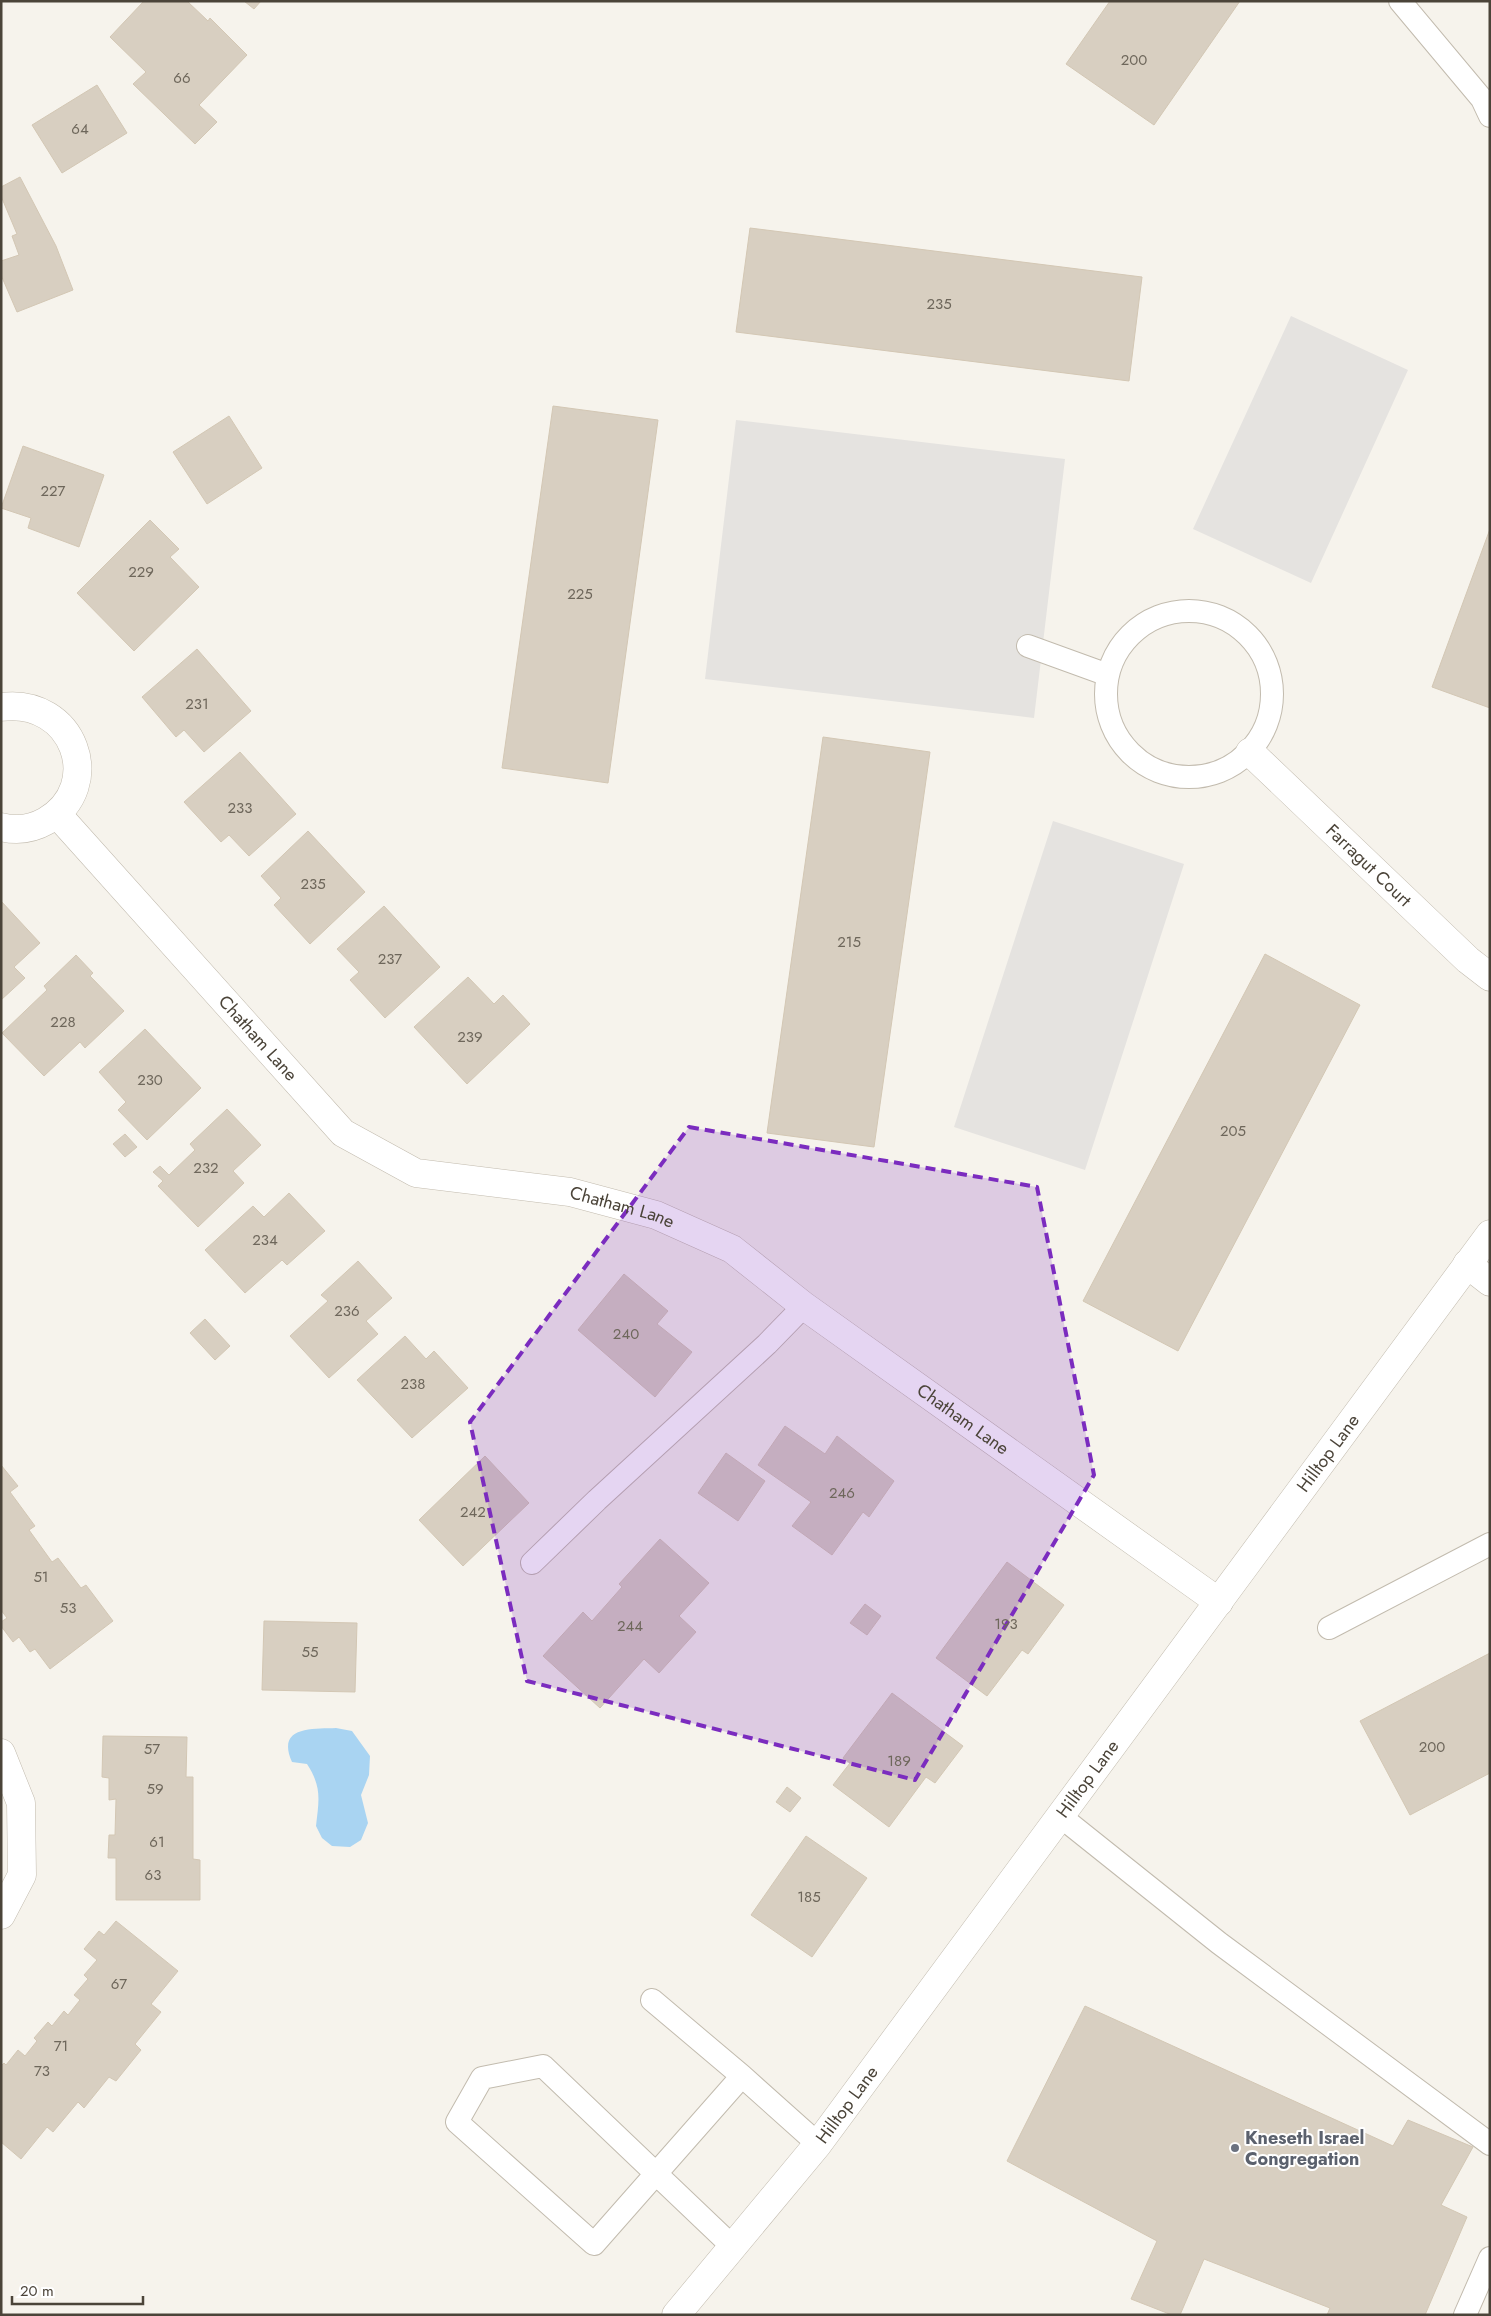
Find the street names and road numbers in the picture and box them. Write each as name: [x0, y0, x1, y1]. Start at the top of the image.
street label: Farragut Court: [1320, 818, 1418, 913]
street label: Chatham Lane: [212, 989, 304, 1087]
street label: Chatham Lane: [567, 1179, 679, 1235]
street label: Chatham Lane: [911, 1377, 1014, 1461]
street label: Hilltop Lane: [1291, 1409, 1366, 1498]
street label: Hilltop Lane: [1050, 1735, 1125, 1823]
street label: Hilltop Lane: [809, 2060, 884, 2149]

